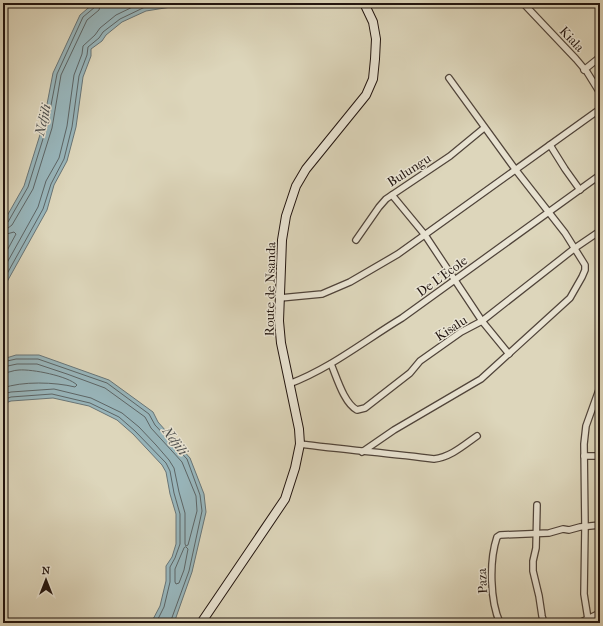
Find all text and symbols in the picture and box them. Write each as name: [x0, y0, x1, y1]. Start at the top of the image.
street label: Kiala: [557, 23, 588, 55]
water label: Ndjili: [31, 102, 55, 138]
street label: Bulungu: [384, 150, 434, 190]
street label: Route de Nsanda: [262, 241, 278, 336]
street label: De L'Ecole: [414, 252, 471, 299]
street label: Kisalu: [432, 312, 470, 344]
water label: Ndjili: [158, 422, 192, 460]
north arrow: [26, 560, 66, 600]
text: N: [42, 564, 51, 577]
street label: Paza: [474, 567, 490, 594]

